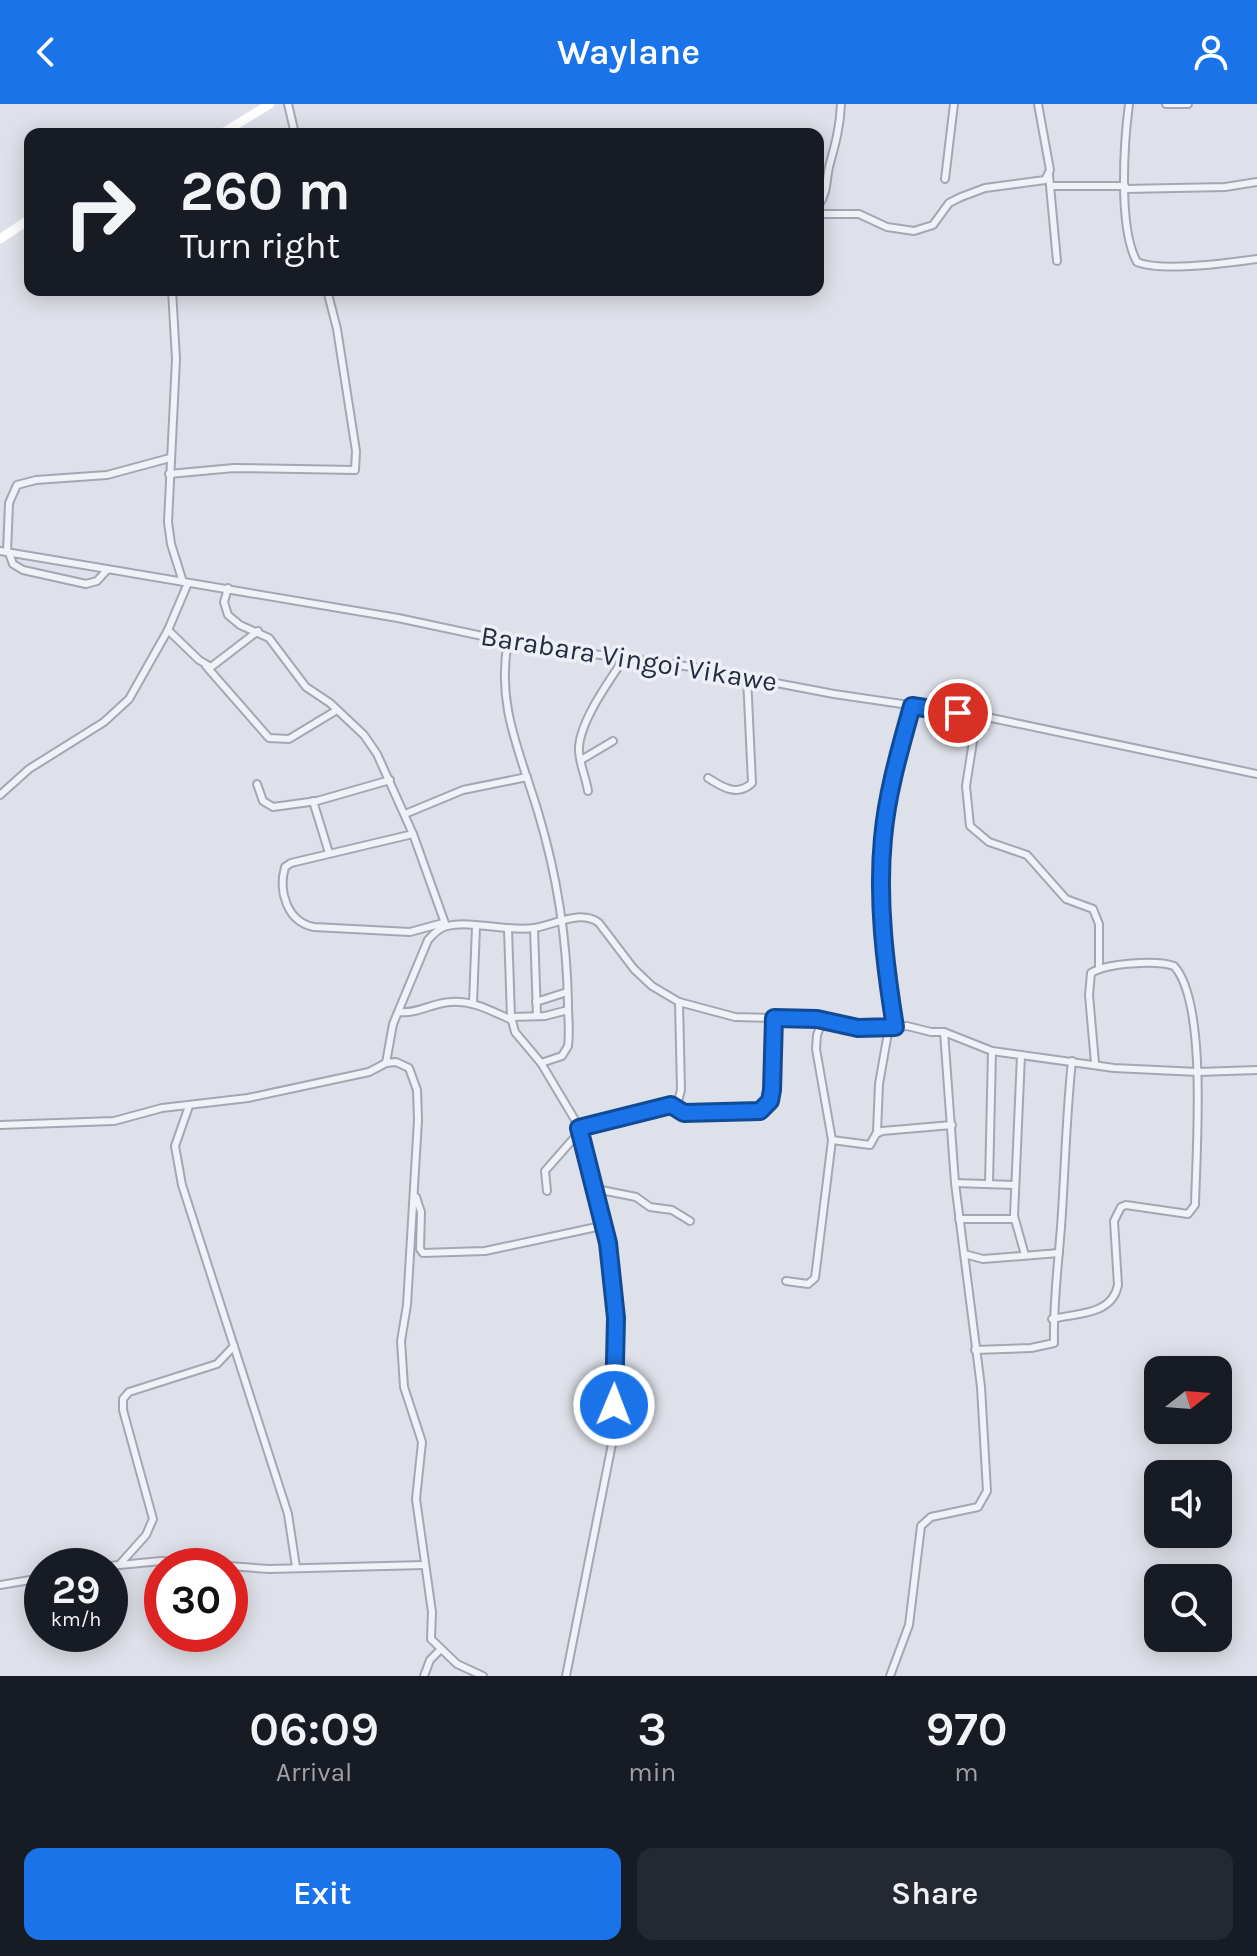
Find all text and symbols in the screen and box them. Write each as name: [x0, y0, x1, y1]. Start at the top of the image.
icon: back: [24, 30, 68, 74]
icon: person: [1189, 30, 1233, 74]
text: Waylane: [557, 31, 700, 73]
text: 260 m: [180, 158, 351, 223]
icon: right: [48, 160, 152, 264]
text: Turn right: [180, 225, 340, 267]
street label: Barabara Vingoi Vikawe: [478, 619, 779, 698]
pin: [924, 679, 992, 747]
icon: arrive: [936, 691, 980, 735]
north arrow: [1144, 1356, 1232, 1444]
map controls: [1144, 1356, 1232, 1652]
position arrow: [572, 1363, 656, 1447]
button: sound: [1144, 1460, 1232, 1548]
speed limit sign: 30: [144, 1548, 248, 1652]
button: search: [1144, 1564, 1232, 1652]
text: 29: [52, 1566, 100, 1613]
text: km/h: [51, 1608, 101, 1631]
text: 06:09: [249, 1701, 379, 1757]
text: 3: [637, 1701, 667, 1757]
text: 970: [925, 1701, 1008, 1757]
text: Arrival: [276, 1757, 352, 1788]
text: min: [628, 1757, 676, 1788]
text: m: [954, 1757, 979, 1788]
button: Exit: [24, 1848, 621, 1940]
button: Share: [637, 1848, 1233, 1940]

